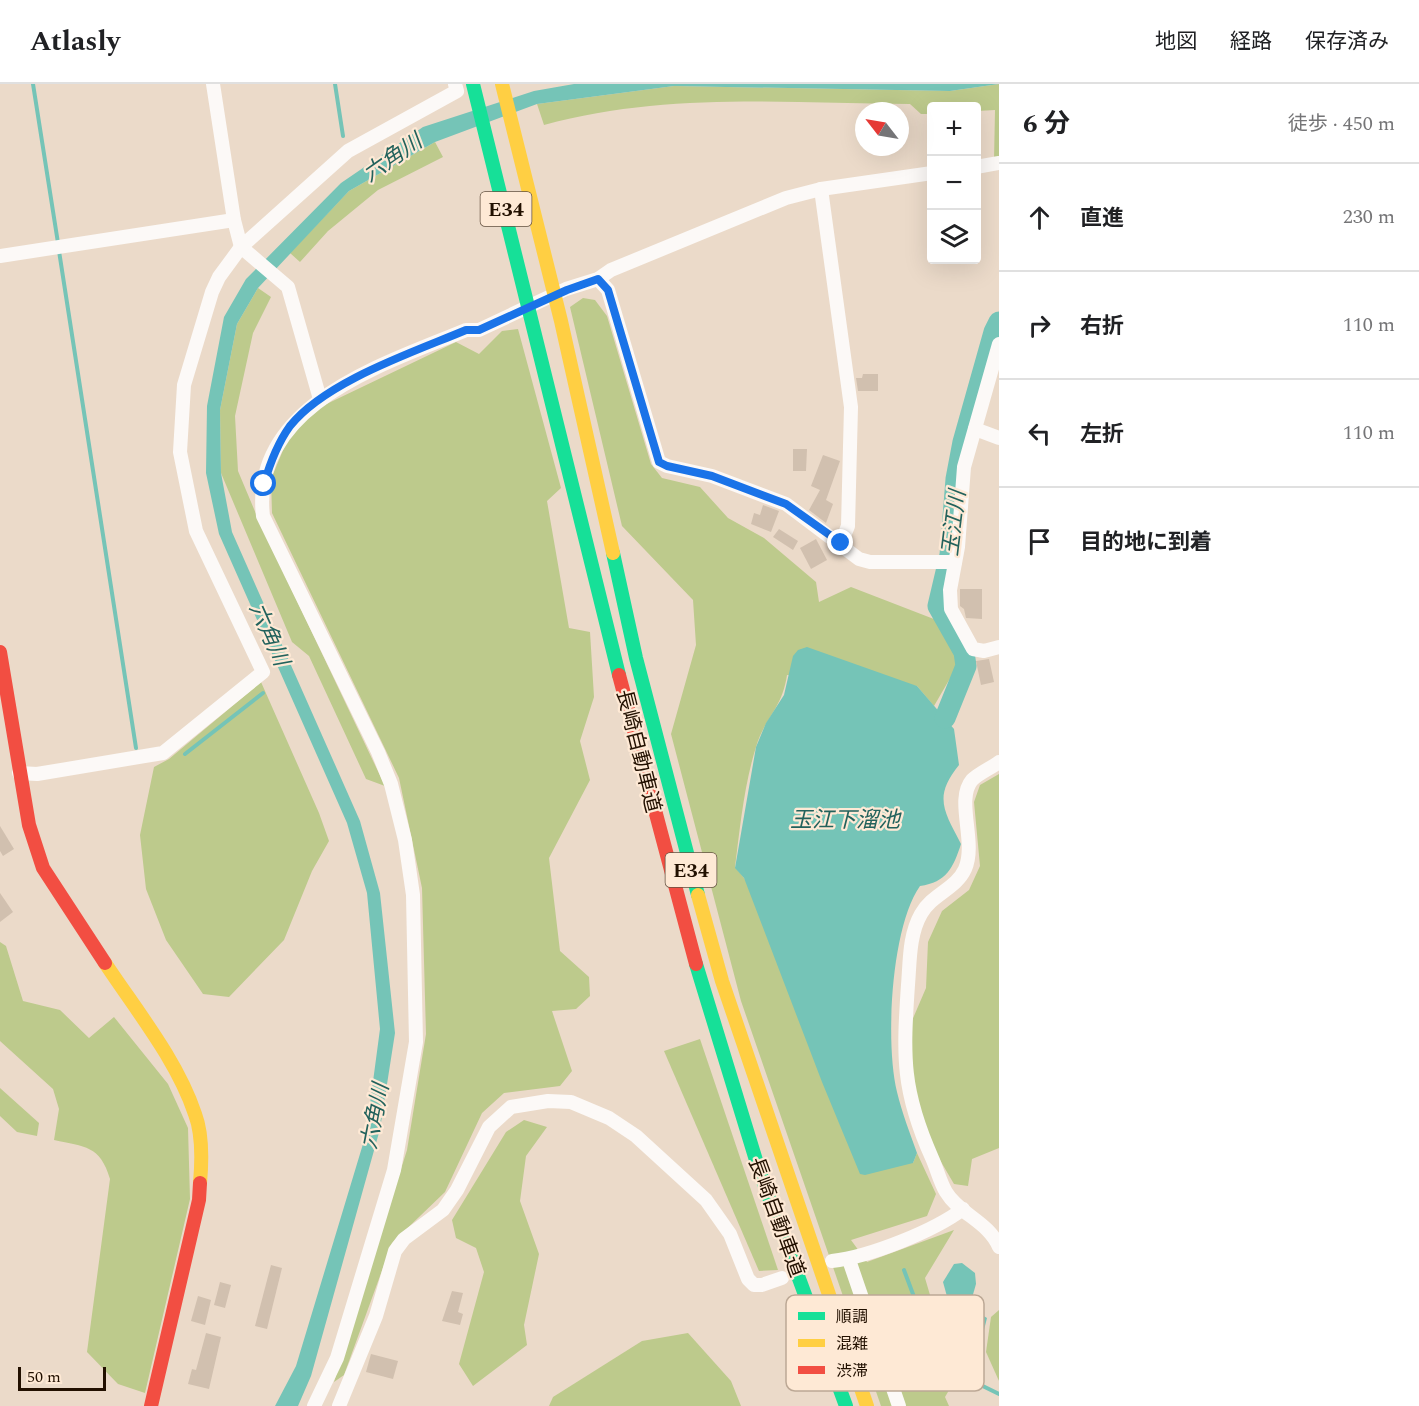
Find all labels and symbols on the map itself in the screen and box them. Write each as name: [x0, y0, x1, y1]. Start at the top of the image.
north arrow: [855, 102, 909, 156]
water label: 六角川: [356, 125, 431, 191]
road number: E34: [480, 192, 532, 226]
route start: [250, 470, 276, 496]
water label: 玉江川: [934, 486, 975, 558]
route end: [827, 529, 853, 555]
water label: 六角川: [240, 598, 298, 673]
street label: 長崎自動車道: [607, 686, 669, 816]
water label: 玉江下溜池: [790, 804, 902, 837]
road number: E34: [666, 853, 716, 887]
water label: 六角川: [353, 1079, 398, 1152]
street label: 長崎自動車道: [739, 1153, 813, 1282]
legend: [786, 1295, 984, 1391]
text: 順調: [836, 1305, 868, 1329]
text: 混雑: [836, 1332, 868, 1356]
text: 渋滞: [836, 1359, 868, 1383]
scale bar: [18, 1364, 106, 1392]

